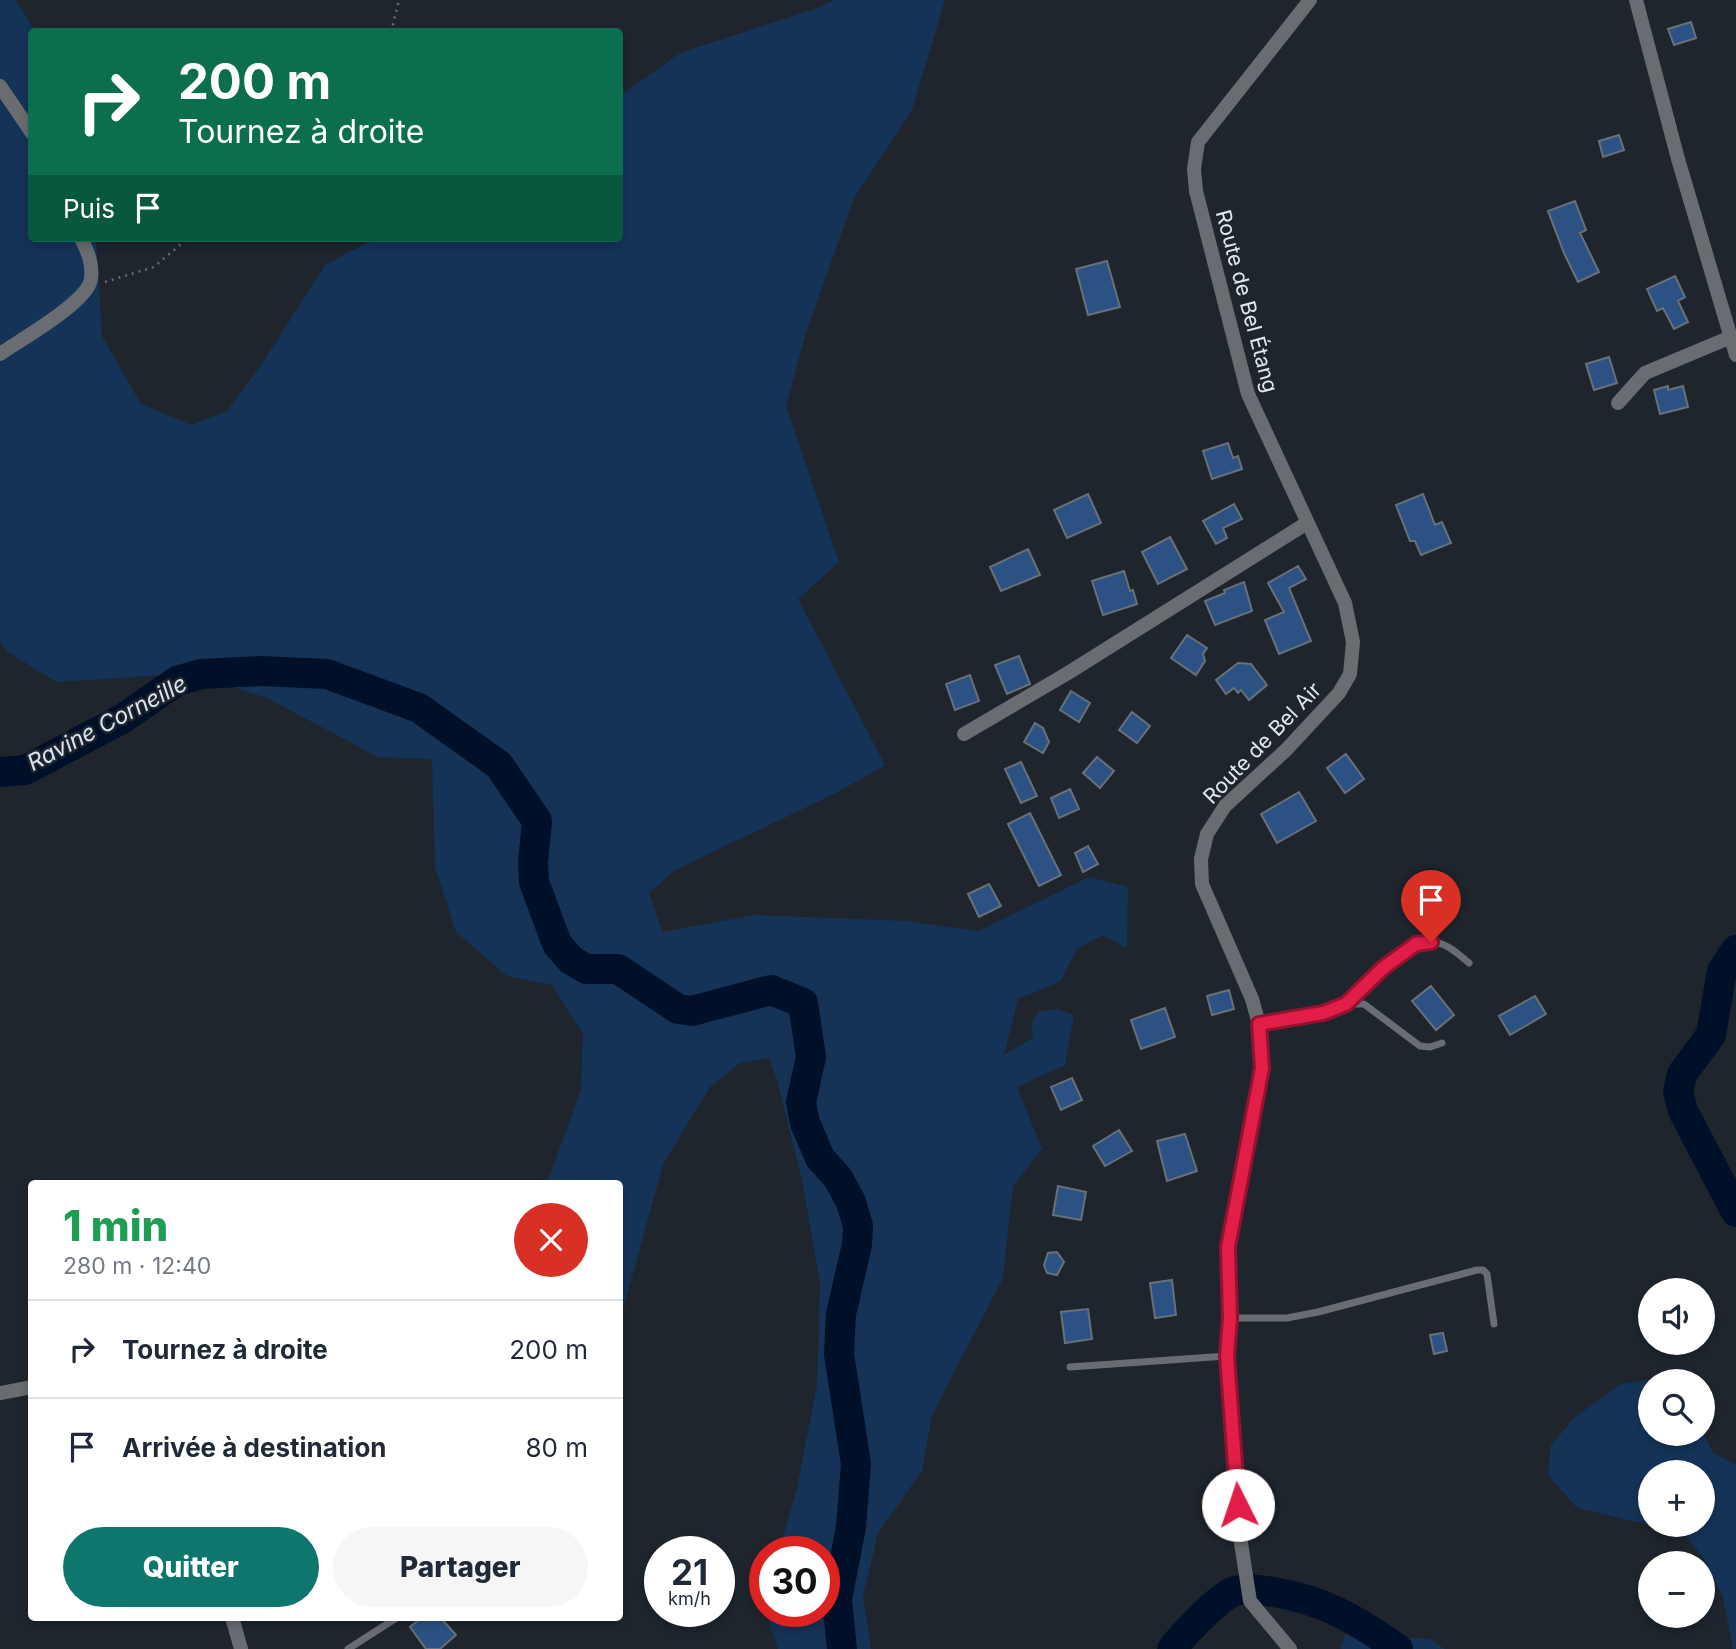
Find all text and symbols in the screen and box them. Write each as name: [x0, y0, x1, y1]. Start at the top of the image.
text: 200 m: [178, 52, 331, 111]
icon: right: [63, 56, 154, 147]
text: Tournez à droite: [178, 112, 424, 151]
icon: arrive: [129, 189, 167, 227]
text: Puis: [63, 193, 115, 224]
street label: Route de Bel Étang: [1211, 207, 1284, 395]
water label: Ravine Corneille: [23, 669, 191, 777]
street label: Route de Bel Air: [1198, 677, 1326, 809]
pin: [1401, 870, 1461, 942]
icon: arrive: [1412, 881, 1450, 919]
text: 1 min: [63, 1200, 168, 1251]
button: close: [514, 1203, 588, 1277]
text: 280 m · 12:40: [63, 1252, 211, 1280]
map controls: [1638, 1278, 1715, 1628]
button: sound: [1638, 1278, 1715, 1355]
icon: right: [63, 1330, 101, 1368]
text: Tournez à droite: [122, 1334, 328, 1365]
text: 200 m: [509, 1334, 588, 1365]
button: search: [1638, 1369, 1715, 1446]
icon: arrive: [63, 1428, 101, 1466]
text: Arrivée à destination: [122, 1432, 387, 1463]
text: 80 m: [525, 1432, 588, 1463]
button: +: [1638, 1460, 1715, 1537]
position arrow: [1201, 1468, 1275, 1542]
button: Quitter: [63, 1527, 319, 1607]
button: Partager: [333, 1527, 588, 1607]
speed limit sign: 30: [749, 1536, 840, 1627]
text: 21: [671, 1551, 708, 1593]
button: −: [1638, 1551, 1715, 1628]
text: km/h: [668, 1588, 711, 1609]

